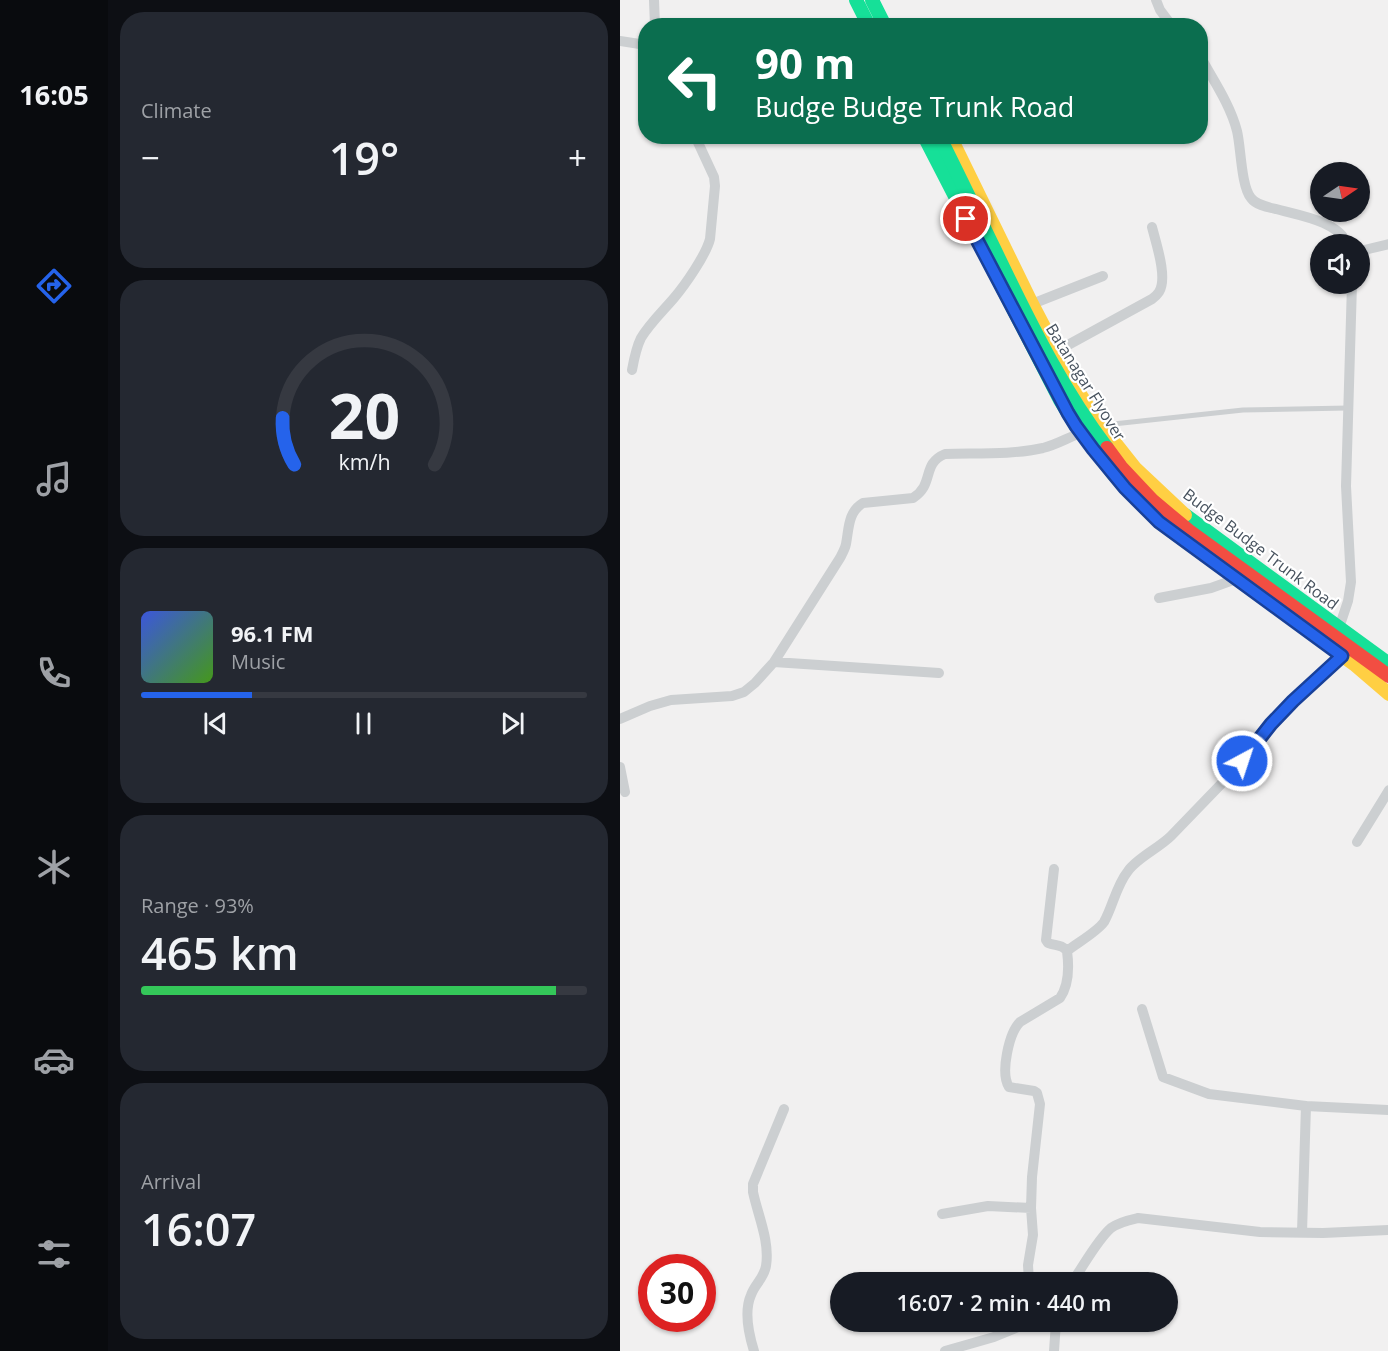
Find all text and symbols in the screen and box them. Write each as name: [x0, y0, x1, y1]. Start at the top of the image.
text: 90 m: [755, 34, 855, 91]
icon: left: [656, 42, 734, 120]
text: 16:05: [19, 76, 89, 113]
text: Budge Budge Trunk Road: [755, 88, 1074, 125]
text: Climate: [141, 97, 212, 124]
text: 19°: [329, 127, 399, 188]
text: −: [141, 135, 160, 180]
text: +: [568, 135, 587, 180]
north arrow: [1310, 162, 1370, 222]
map controls: [1310, 162, 1370, 294]
pin: [940, 193, 991, 244]
icon: arrive: [949, 202, 982, 235]
button: sound: [1310, 234, 1370, 294]
icon: directions: [33, 265, 75, 307]
street label: Batanagar Flyover: [1041, 319, 1131, 445]
text: 20: [328, 372, 400, 457]
text: km/h: [338, 447, 390, 476]
icon: music: [33, 458, 75, 500]
street label: Budge Budge Trunk Road: [1179, 483, 1343, 615]
text: 96.1 FM: [231, 618, 314, 648]
text: Music: [231, 648, 285, 675]
icon: phone: [33, 652, 75, 694]
icon: previous: [199, 707, 232, 740]
icon: pause: [347, 707, 380, 740]
icon: next: [496, 707, 529, 740]
position arrow: [1210, 729, 1274, 793]
icon: climate: [33, 846, 75, 888]
text: Range · 93%: [141, 892, 254, 919]
text: 465 km: [141, 922, 299, 983]
icon: car: [33, 1039, 75, 1081]
text: Arrival: [141, 1168, 201, 1195]
text: 16:07: [141, 1198, 256, 1259]
icon: filters: [33, 1233, 75, 1275]
speed limit sign: 30: [638, 1254, 716, 1332]
text: 16:07 · 2 min · 440 m: [896, 1287, 1112, 1317]

